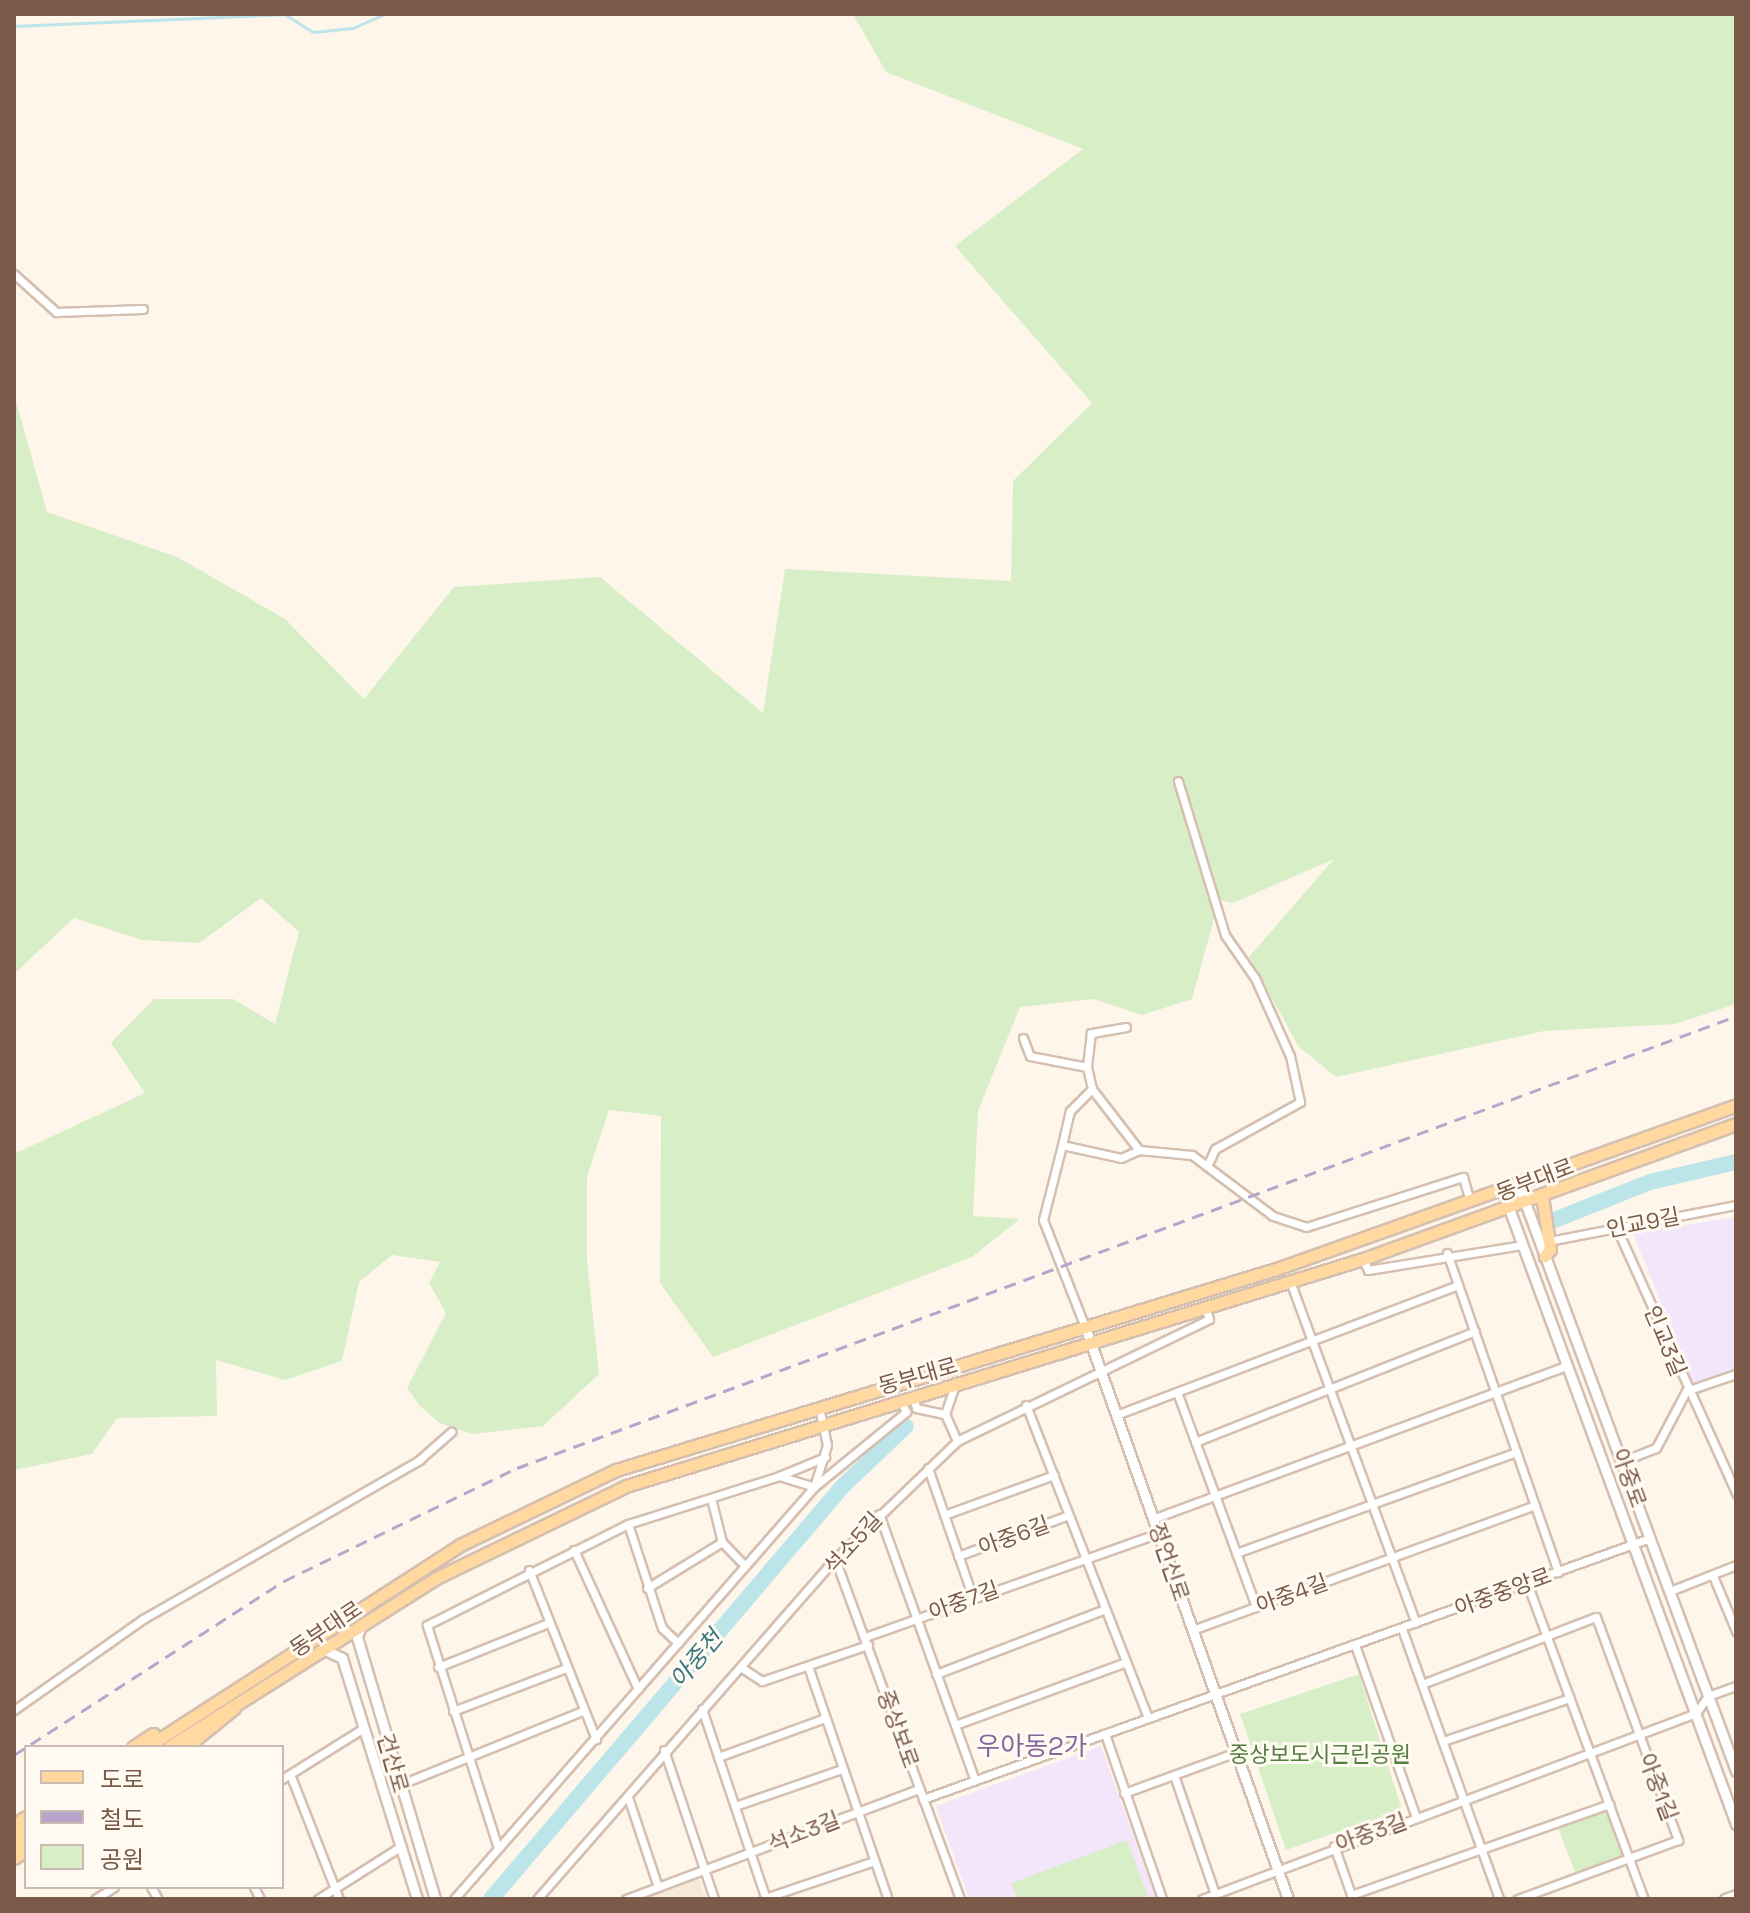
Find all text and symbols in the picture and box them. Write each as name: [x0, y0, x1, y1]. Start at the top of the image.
street label: 동부대로: [1492, 1153, 1578, 1207]
street label: 인교9길: [1604, 1203, 1682, 1243]
street label: 인교3길: [1638, 1302, 1692, 1380]
street label: 동부대로: [875, 1352, 961, 1400]
street label: 아중로: [1606, 1445, 1652, 1511]
street label: 석소5길: [818, 1507, 888, 1579]
street label: 아중6길: [975, 1511, 1053, 1561]
street label: 정언신로: [1143, 1519, 1195, 1605]
street label: 아중중앙로: [1451, 1562, 1555, 1622]
street label: 아중4길: [1252, 1569, 1332, 1619]
street label: 아중7길: [925, 1576, 1003, 1626]
street label: 동부대로: [285, 1595, 367, 1663]
water label: 아중천: [664, 1624, 728, 1694]
street label: 중상보로: [872, 1686, 924, 1772]
street label: 건산로: [372, 1730, 414, 1796]
district label: 우아동2가: [976, 1731, 1088, 1763]
park label: 중상보도시근린공원: [1229, 1742, 1411, 1768]
legend: [24, 1745, 284, 1889]
street label: 아중1길: [1633, 1750, 1683, 1824]
text: 도로: [100, 1764, 144, 1795]
text: 철도: [100, 1804, 144, 1835]
street label: 석소3길: [765, 1806, 843, 1858]
street label: 아중3길: [1332, 1808, 1410, 1858]
text: 공원: [100, 1844, 144, 1875]

